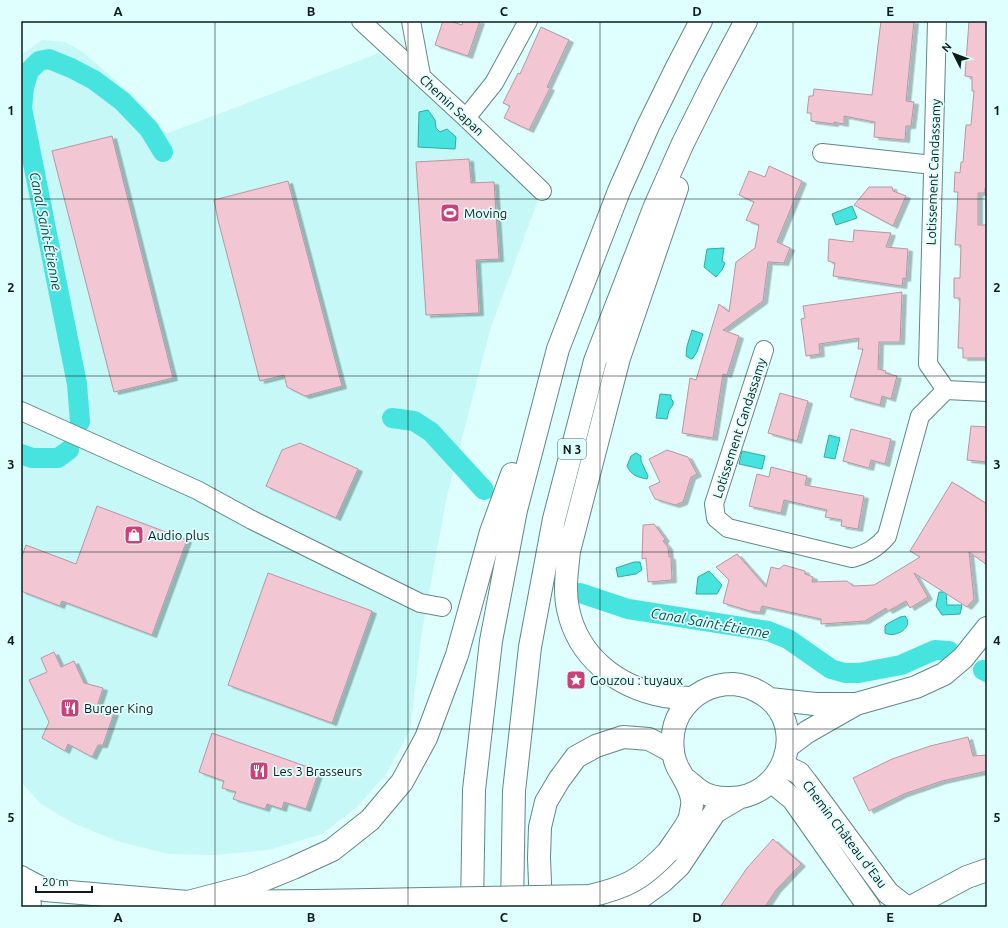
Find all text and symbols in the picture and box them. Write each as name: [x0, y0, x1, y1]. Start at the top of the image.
text: A: [113, 4, 123, 18]
text: B: [307, 4, 316, 18]
text: C: [500, 4, 509, 18]
text: D: [692, 4, 702, 18]
text: E: [886, 4, 894, 18]
north arrow: [934, 34, 974, 74]
text: N: [939, 40, 954, 54]
street label: Chemin Sapan: [417, 72, 487, 138]
street label: Lotissement Candassamy: [923, 98, 943, 246]
text: 1: [7, 103, 15, 117]
text: 1: [993, 103, 1001, 117]
water label: Canal Saint-Étienne: [27, 170, 66, 292]
sports icon: Moving: [439, 202, 461, 224]
place label: Moving: [464, 206, 507, 220]
text: 2: [7, 280, 15, 294]
text: 2: [993, 280, 1001, 294]
street label: Lotissement Candassamy: [710, 356, 768, 500]
road number: N 3: [558, 439, 586, 459]
text: 3: [7, 457, 15, 471]
text: 3: [993, 457, 1001, 471]
shop icon: Audio plus: [123, 524, 145, 546]
place label: Audio plus: [148, 528, 210, 542]
water label: Canal Saint-Étienne: [649, 604, 771, 641]
text: 4: [7, 633, 15, 647]
text: 4: [993, 633, 1001, 647]
place icon: Gouzou : tuyaux: [565, 669, 587, 691]
place label: Gouzou : tuyaux: [590, 673, 684, 687]
restaurant icon: Burger King: [59, 697, 81, 719]
place label: Burger King: [84, 701, 153, 715]
restaurant icon: Les 3 Brasseurs: [248, 760, 270, 782]
place label: Les 3 Brasseurs: [273, 764, 362, 778]
street label: Chemin Château d'Eau: [800, 778, 890, 890]
text: 5: [7, 810, 15, 824]
text: 5: [993, 810, 1001, 824]
scale bar: [36, 868, 92, 894]
text: 20 m: [42, 875, 69, 888]
text: A: [113, 910, 123, 924]
text: B: [307, 910, 316, 924]
text: C: [500, 910, 509, 924]
text: D: [692, 910, 702, 924]
text: E: [886, 910, 894, 924]

